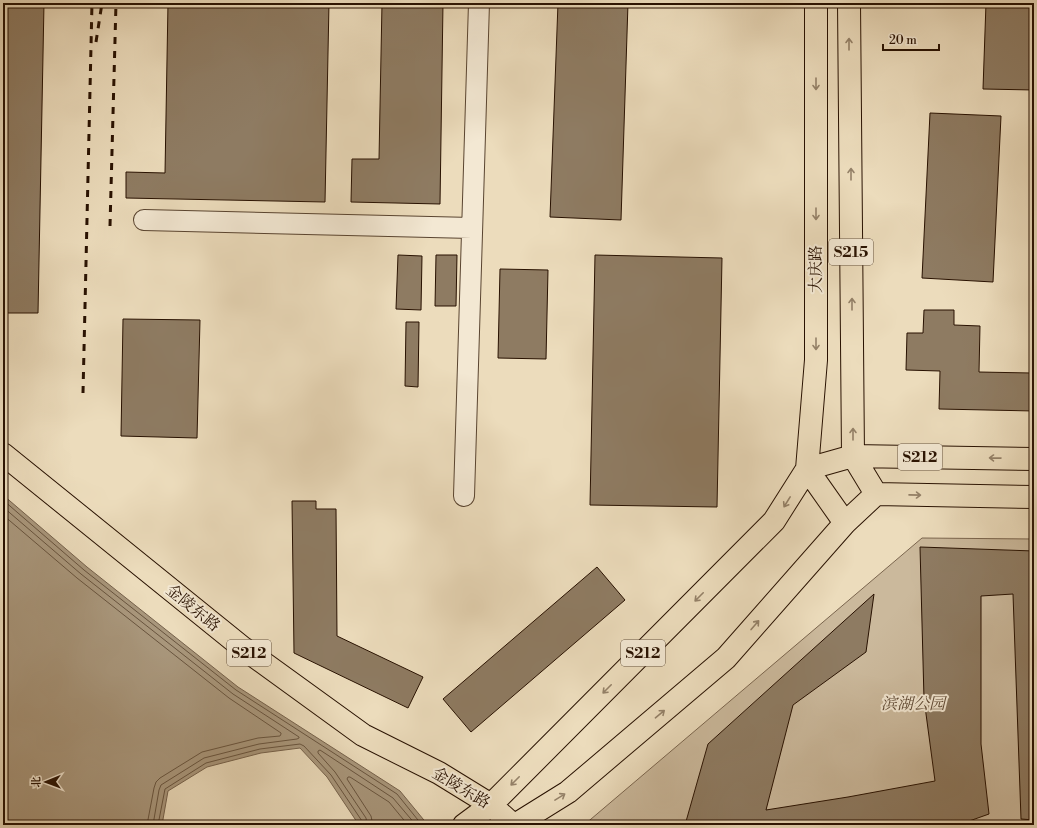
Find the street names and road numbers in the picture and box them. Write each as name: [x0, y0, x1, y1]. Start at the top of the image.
road number: S215: [829, 239, 873, 265]
street label: 大庆路: [806, 245, 826, 293]
road number: S212: [898, 444, 942, 470]
street label: 金陵东路: [162, 580, 224, 636]
road number: S212: [227, 640, 271, 666]
road number: S212: [621, 640, 665, 666]
street label: 金陵东路: [428, 763, 494, 813]

